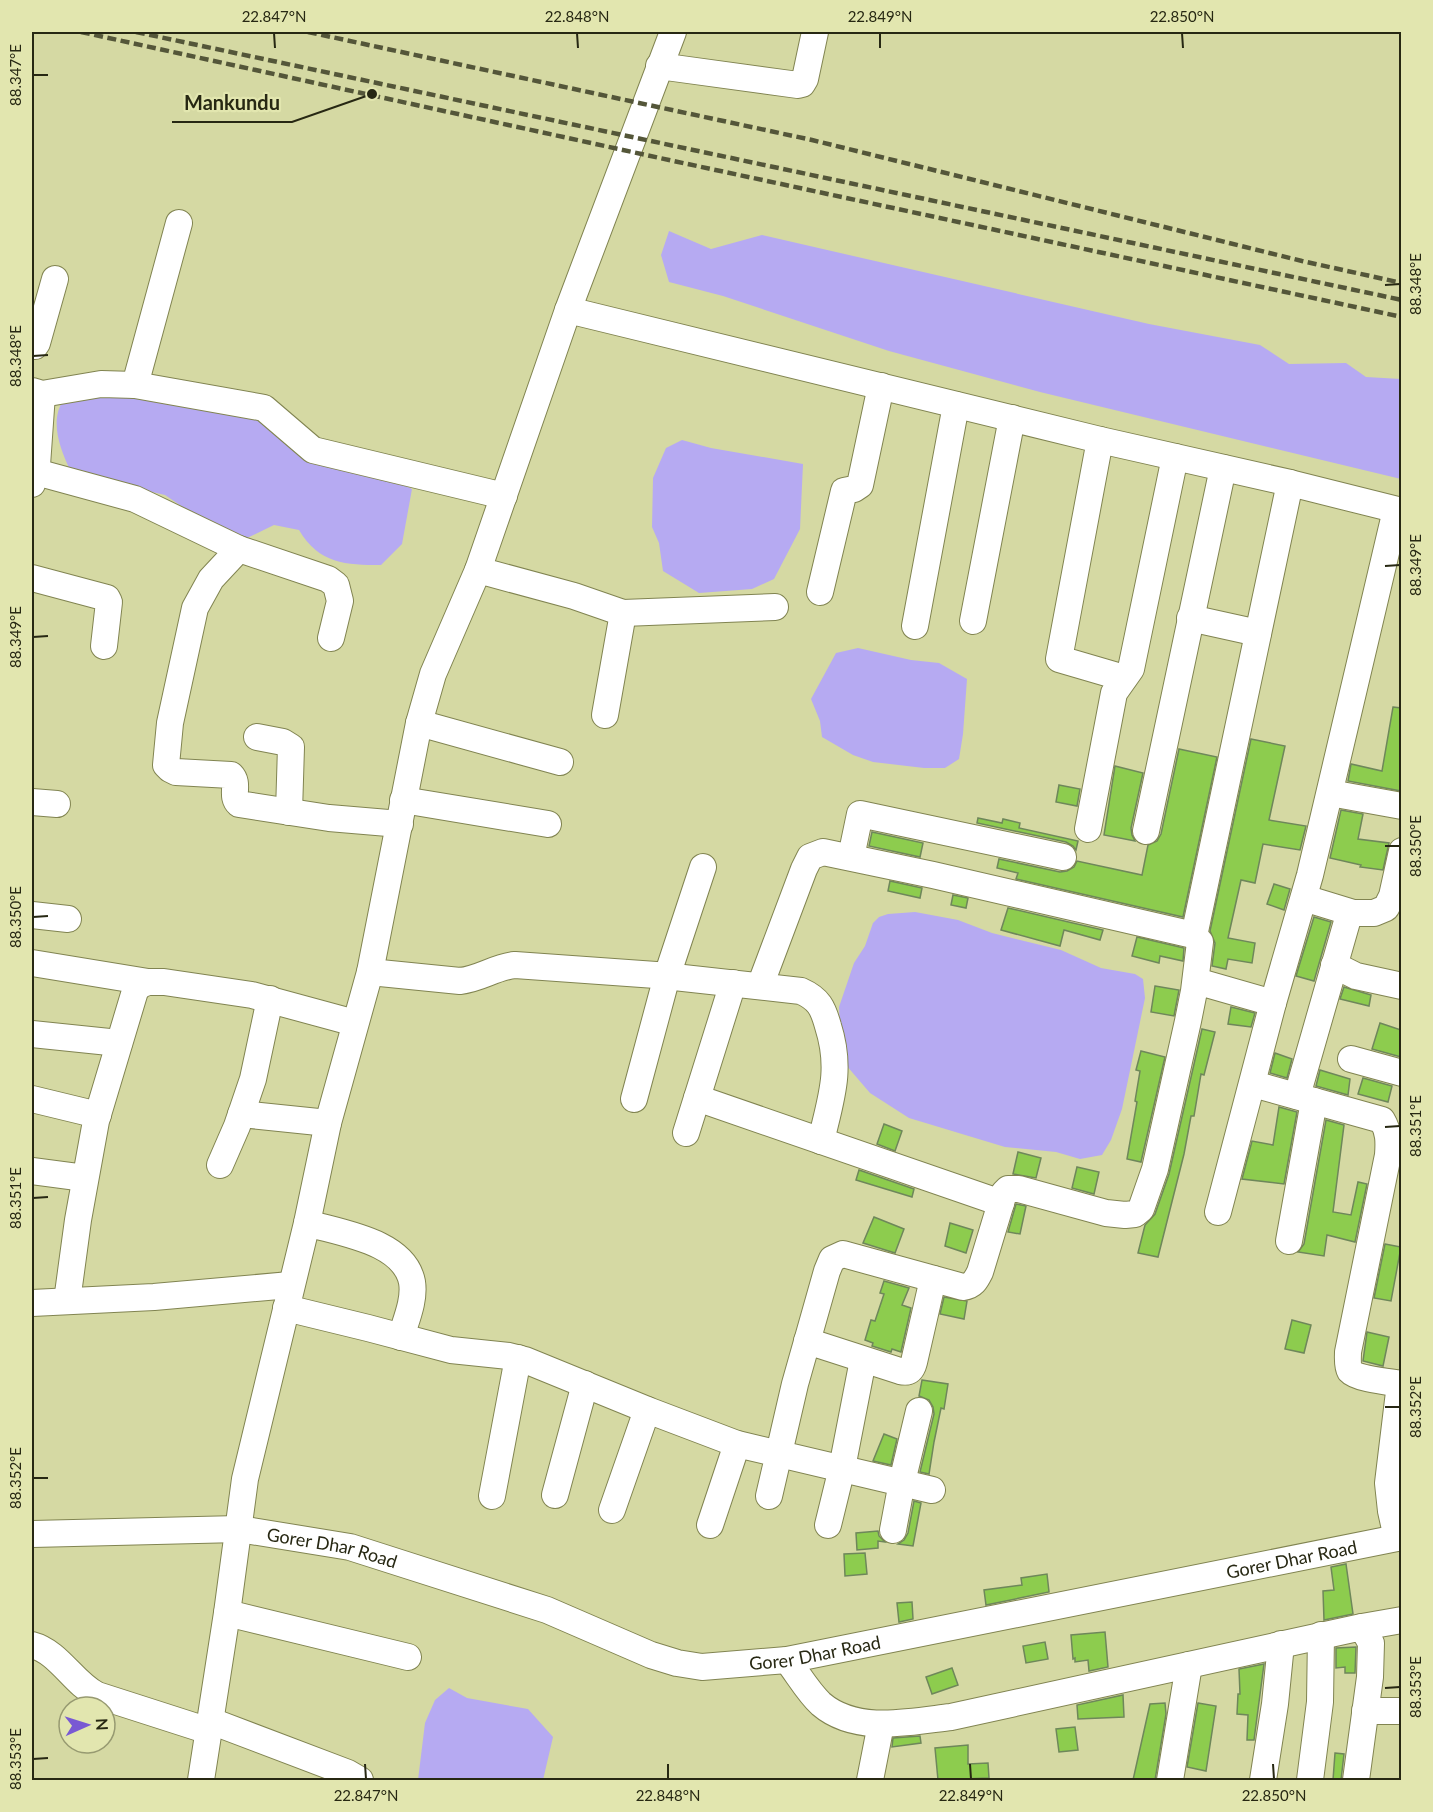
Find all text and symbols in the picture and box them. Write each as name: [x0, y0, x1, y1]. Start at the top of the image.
text: 22.847°N: [242, 7, 306, 25]
text: 22.848°N: [545, 7, 609, 25]
text: 22.849°N: [848, 7, 912, 25]
text: 22.850°N: [1150, 7, 1214, 25]
text: 88.347°E: [6, 44, 24, 106]
callout: Mankundu: [172, 84, 292, 122]
text: Mankundu: [184, 90, 280, 114]
text: 88.348°E: [1406, 253, 1424, 315]
text: 88.348°E: [6, 325, 24, 387]
text: 88.349°E: [1406, 534, 1424, 596]
text: 88.349°E: [6, 606, 24, 668]
text: 88.350°E: [1406, 815, 1424, 877]
text: 88.350°E: [6, 886, 24, 948]
text: 88.351°E: [1406, 1095, 1424, 1157]
text: 88.351°E: [6, 1167, 24, 1229]
text: 88.352°E: [1406, 1376, 1424, 1438]
text: 88.352°E: [6, 1447, 24, 1509]
street label: Gorer Dhar Road: [265, 1523, 400, 1572]
street label: Gorer Dhar Road: [1224, 1535, 1359, 1583]
street label: Gorer Dhar Road: [748, 1631, 882, 1674]
text: 88.353°E: [1406, 1656, 1424, 1718]
north arrow: [57, 1695, 117, 1755]
text: N: [93, 1718, 112, 1731]
text: 88.353°E: [6, 1728, 24, 1790]
text: 22.847°N: [334, 1786, 398, 1804]
text: 22.848°N: [636, 1786, 700, 1804]
text: 22.849°N: [939, 1786, 1003, 1804]
text: 22.850°N: [1242, 1786, 1306, 1804]

